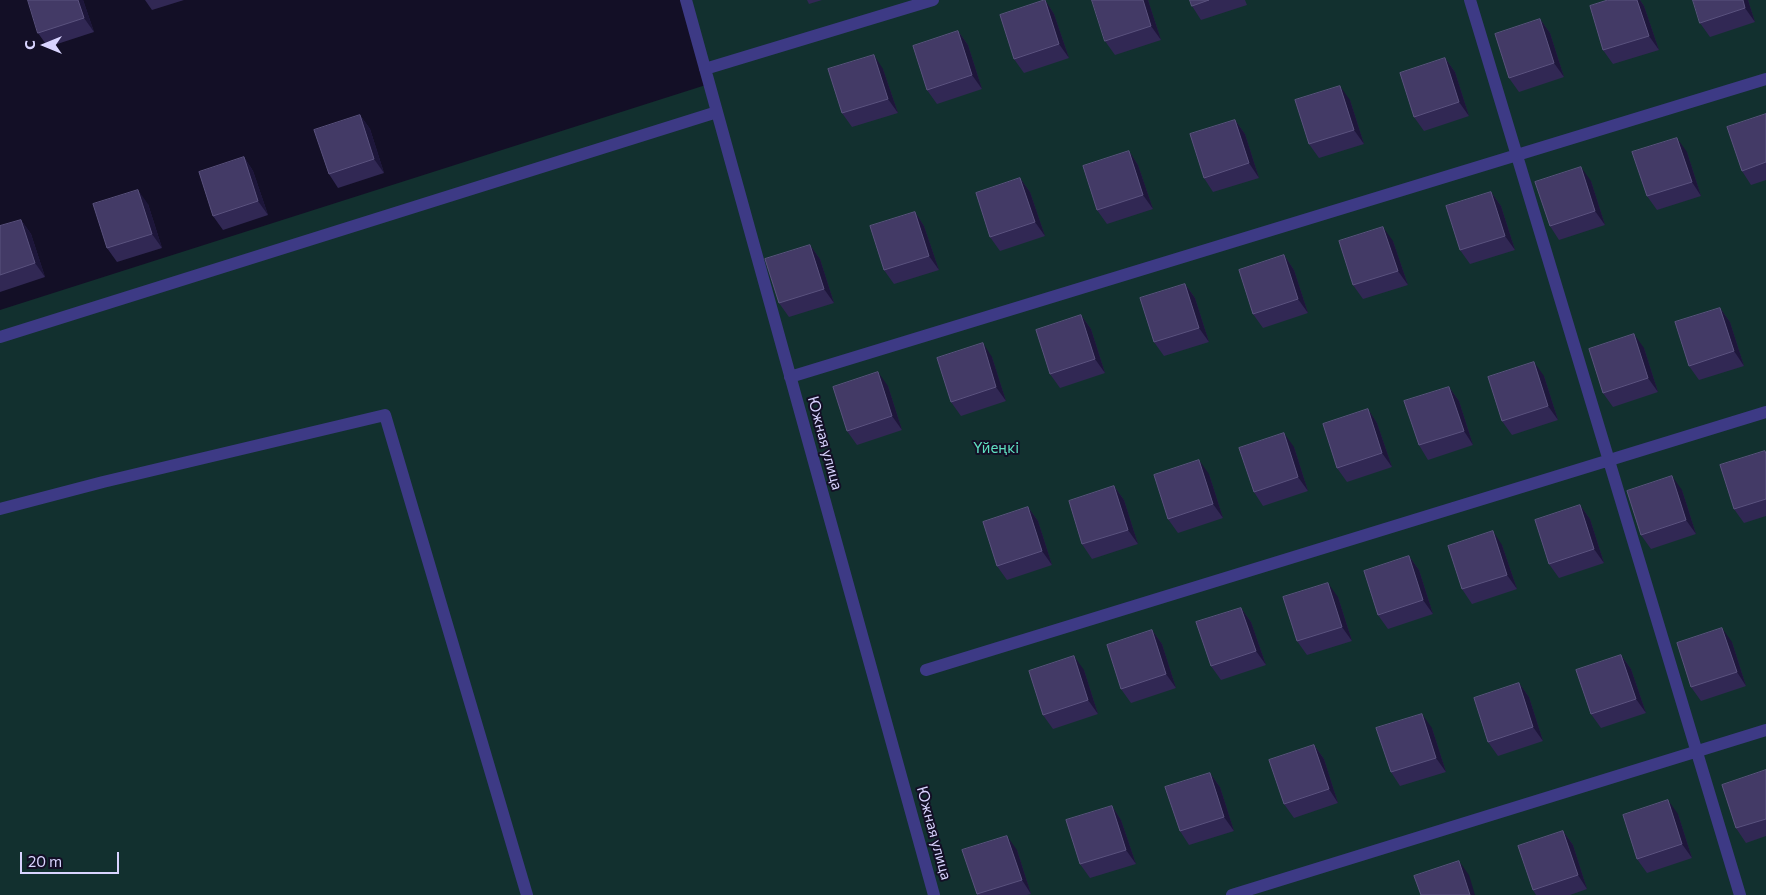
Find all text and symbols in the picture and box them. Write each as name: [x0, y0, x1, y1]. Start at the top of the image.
north arrow: [20, 20, 70, 70]
text: С: [21, 40, 38, 50]
street label: Южная улица: [804, 394, 846, 492]
park label: Үйеңкі: [973, 439, 1019, 457]
street label: Южная улица: [913, 784, 955, 882]
scale bar: [22, 842, 121, 874]
text: 20 m: [28, 852, 62, 870]

